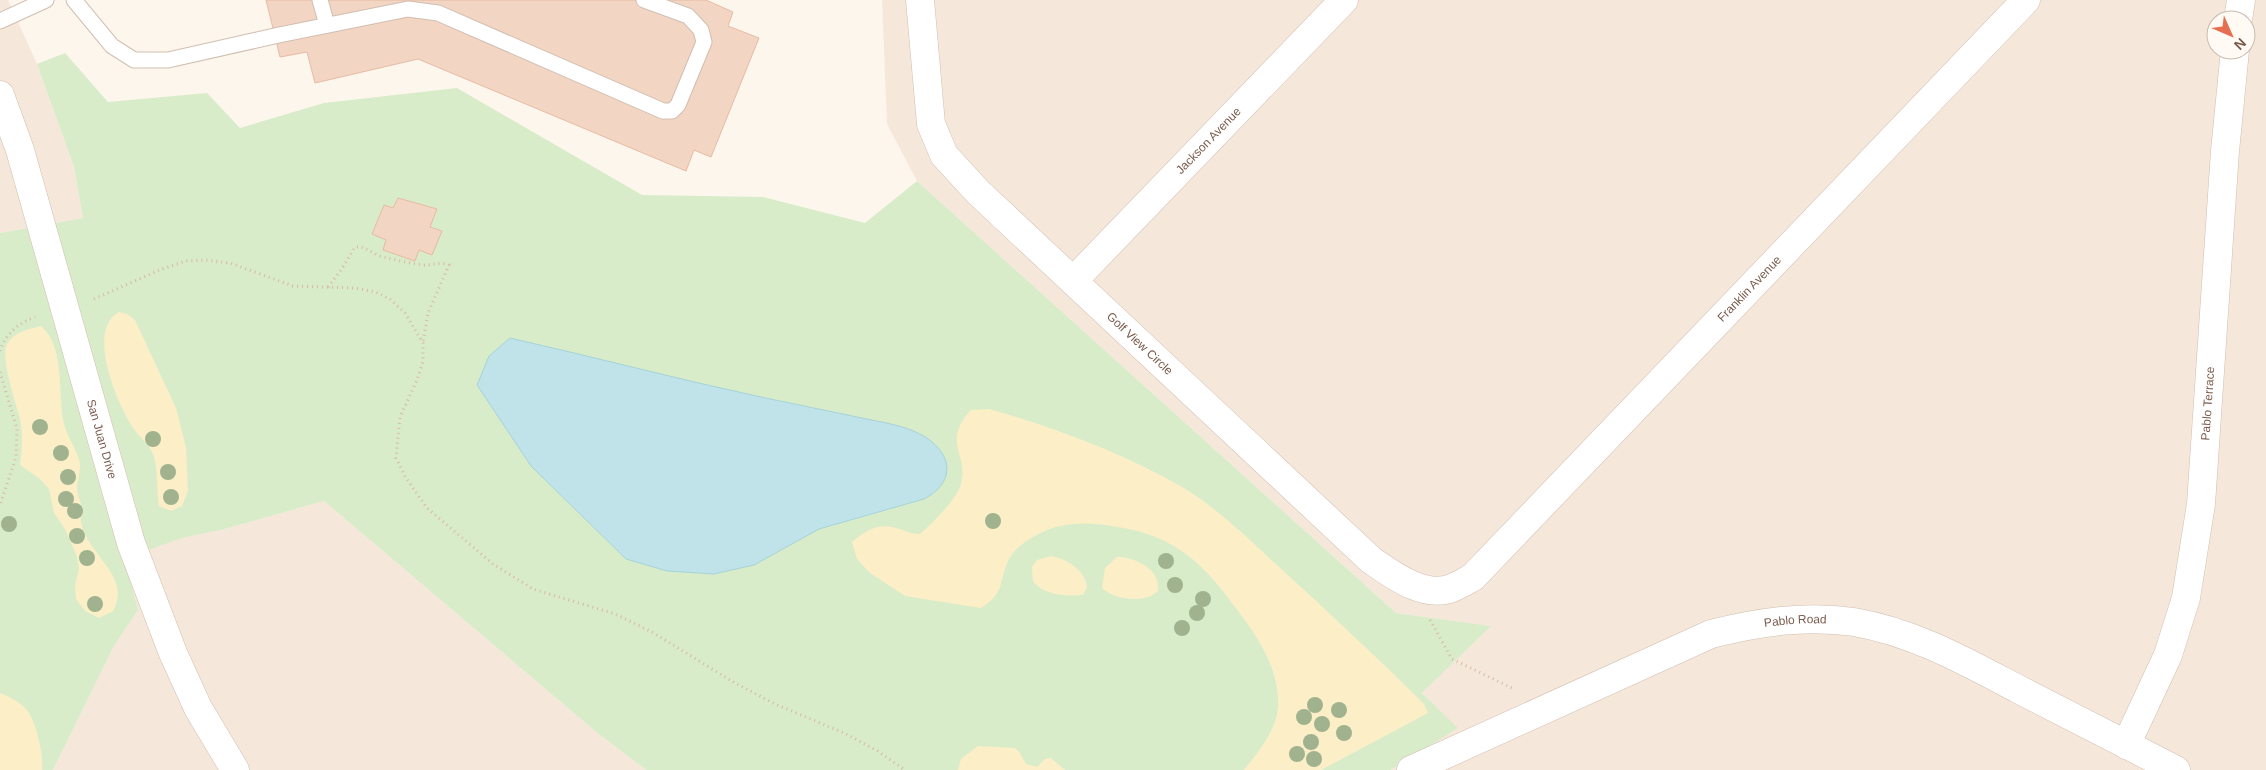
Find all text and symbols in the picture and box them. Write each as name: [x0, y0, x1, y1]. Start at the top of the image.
north arrow: [2206, 10, 2256, 60]
text: N: [2231, 35, 2249, 53]
street label: Jackson Avenue: [1173, 104, 1244, 177]
street label: Franklin Avenue: [1714, 253, 1784, 325]
street label: Golf View Circle: [1104, 309, 1176, 378]
street label: Pablo Terrace: [2198, 366, 2217, 441]
street label: San Juan Drive: [84, 398, 120, 481]
street label: Pablo Road: [1763, 612, 1827, 630]

